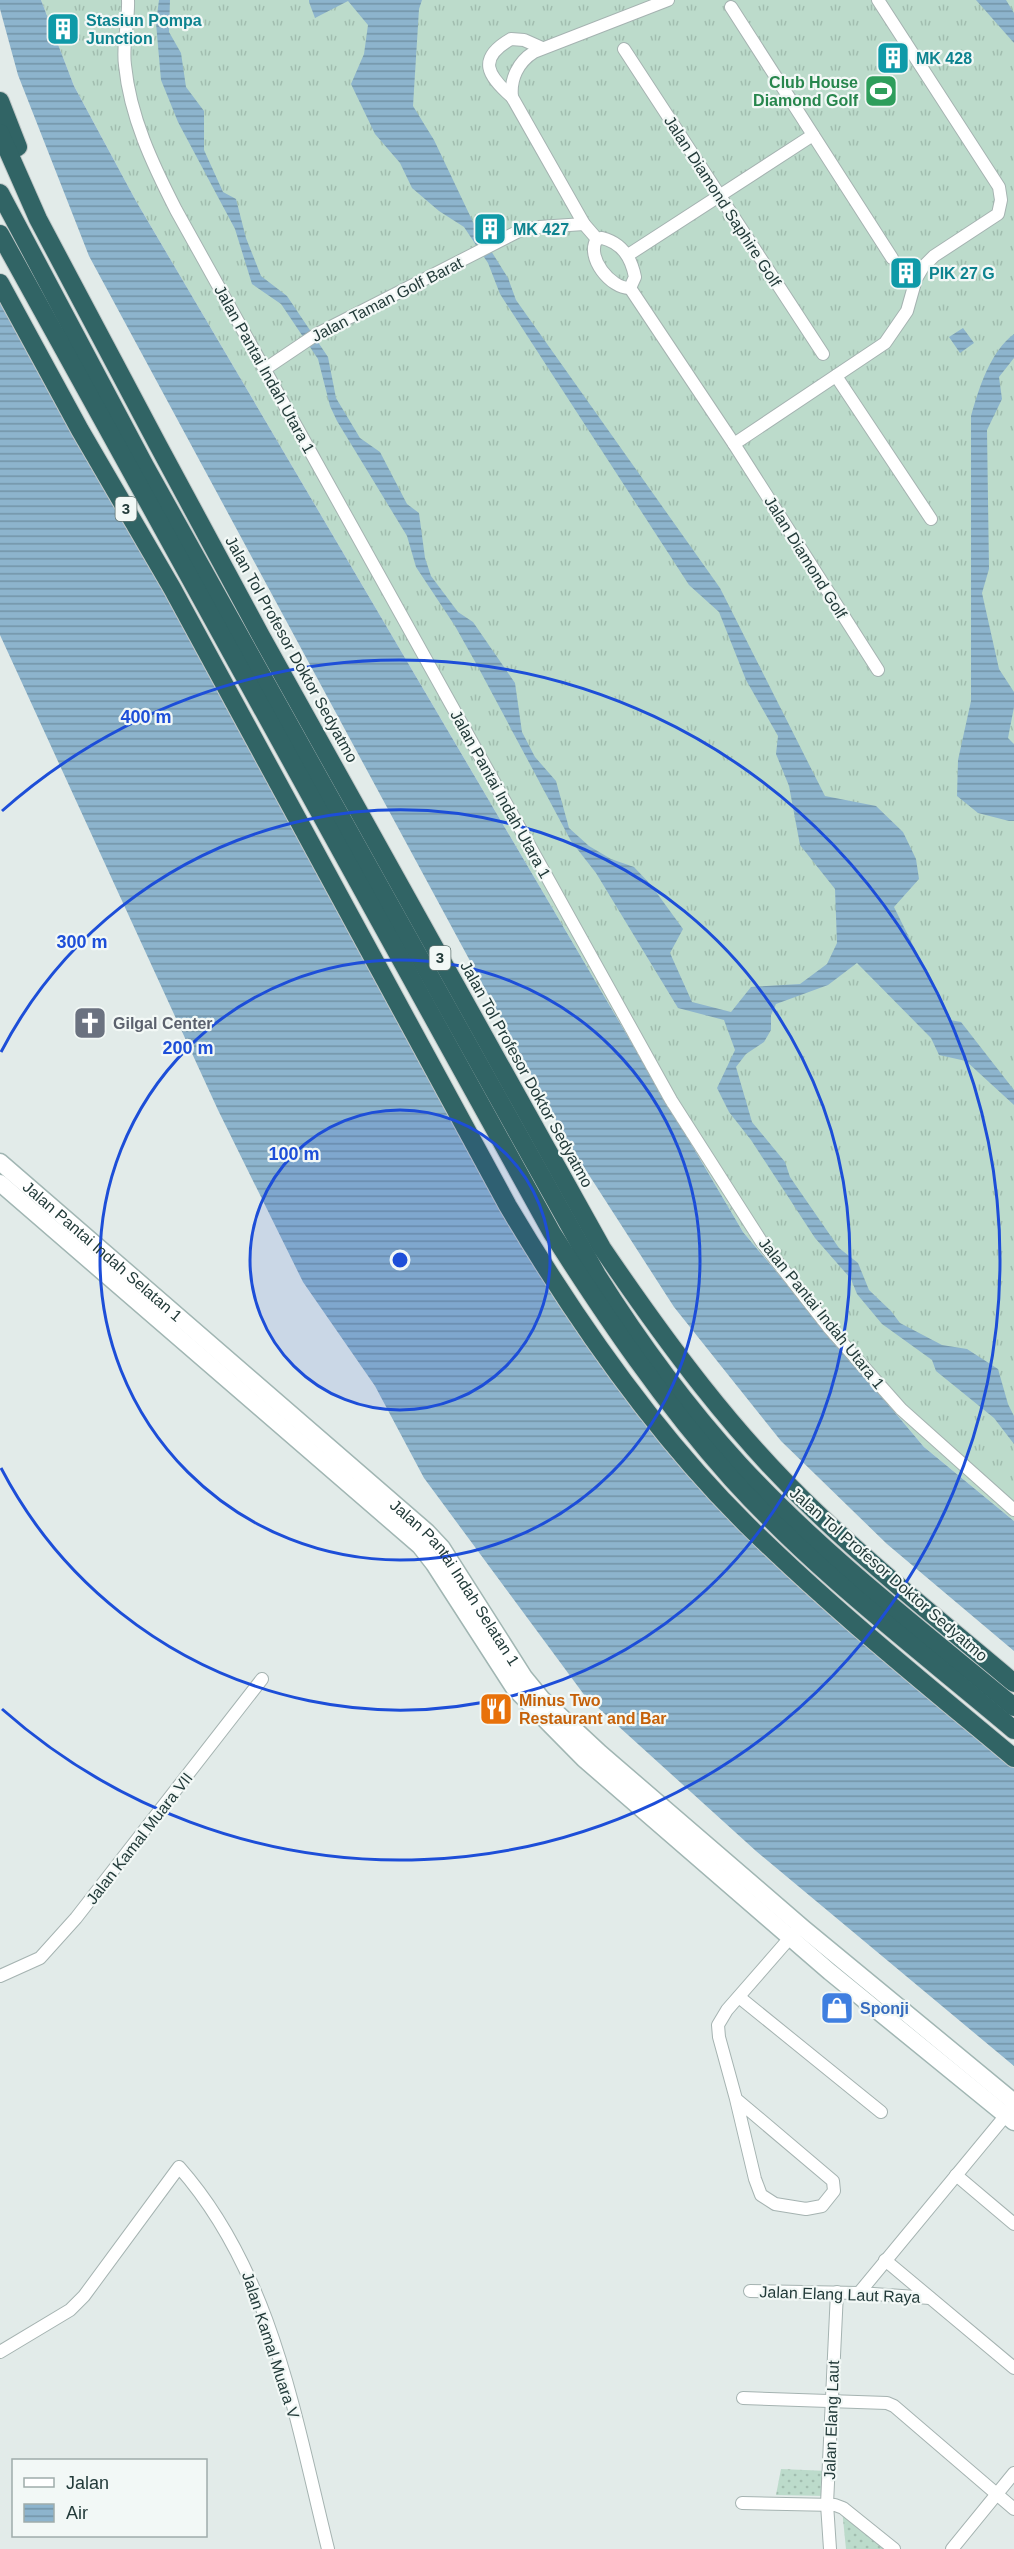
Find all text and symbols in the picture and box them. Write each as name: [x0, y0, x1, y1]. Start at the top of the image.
building icon: Stasiun Pompa Junction: [45, 11, 81, 47]
place label: Stasiun Pompa Junction: [86, 12, 202, 47]
building icon: MK 428: [875, 40, 911, 76]
place label: MK 428: [916, 50, 972, 67]
sports icon: Club House Diamond Golf: [863, 73, 899, 109]
place label: Club House Diamond Golf: [753, 74, 859, 109]
street label: Jalan Diamond Saphire Golf: [661, 113, 785, 290]
building icon: MK 427: [472, 211, 508, 247]
place label: MK 427: [513, 221, 569, 238]
street label: Jalan Taman Golf Barat: [309, 254, 466, 345]
building icon: PIK 27 G: [888, 255, 924, 291]
place label: PIK 27 G: [929, 265, 995, 282]
street label: Jalan Pantai Indah Utara 1: [211, 282, 318, 456]
street label: Jalan Diamond Golf: [761, 493, 850, 622]
road number: 3: [116, 497, 136, 521]
street label: Jalan Tol Profesor Doktor Sedyatmo: [222, 533, 361, 765]
text: 400 m: [120, 707, 172, 727]
street label: Jalan Pantai Indah Utara 1: [447, 707, 554, 881]
text: 300 m: [56, 932, 108, 952]
road number: 3: [430, 946, 450, 970]
street label: Jalan Tol Profesor Doktor Sedyatmo: [457, 958, 596, 1190]
church icon: Gilgal Center: [72, 1005, 108, 1041]
place label: Gilgal Center: [113, 1015, 213, 1032]
text: 200 m: [162, 1038, 214, 1058]
text: 100 m: [268, 1144, 320, 1164]
street label: Jalan Pantai Indah Selatan 1: [20, 1178, 185, 1325]
street label: Jalan Pantai Indah Utara 1: [755, 1234, 888, 1392]
centre of rings: [390, 1250, 410, 1270]
street label: Jalan Tol Profesor Doktor Sedyatmo: [787, 1484, 991, 1665]
street label: Jalan Pantai Indah Selatan 1: [387, 1496, 523, 1669]
restaurant icon: Minus Two Restaurant and Bar: [478, 1691, 514, 1727]
place label: Minus Two Restaurant and Bar: [519, 1692, 667, 1727]
street label: Jalan Kamal Muara VII: [83, 1769, 196, 1907]
shop icon: Sponji: [819, 1990, 855, 2026]
place label: Sponji: [860, 2000, 909, 2017]
street label: Jalan Kamal Muara V: [239, 2270, 302, 2421]
street label: Jalan Elang Laut Raya: [759, 2283, 921, 2306]
street label: Jalan Elang Laut: [821, 2360, 842, 2480]
legend: [12, 2459, 207, 2537]
text: Jalan: [66, 2473, 109, 2493]
text: Air: [66, 2503, 88, 2523]

